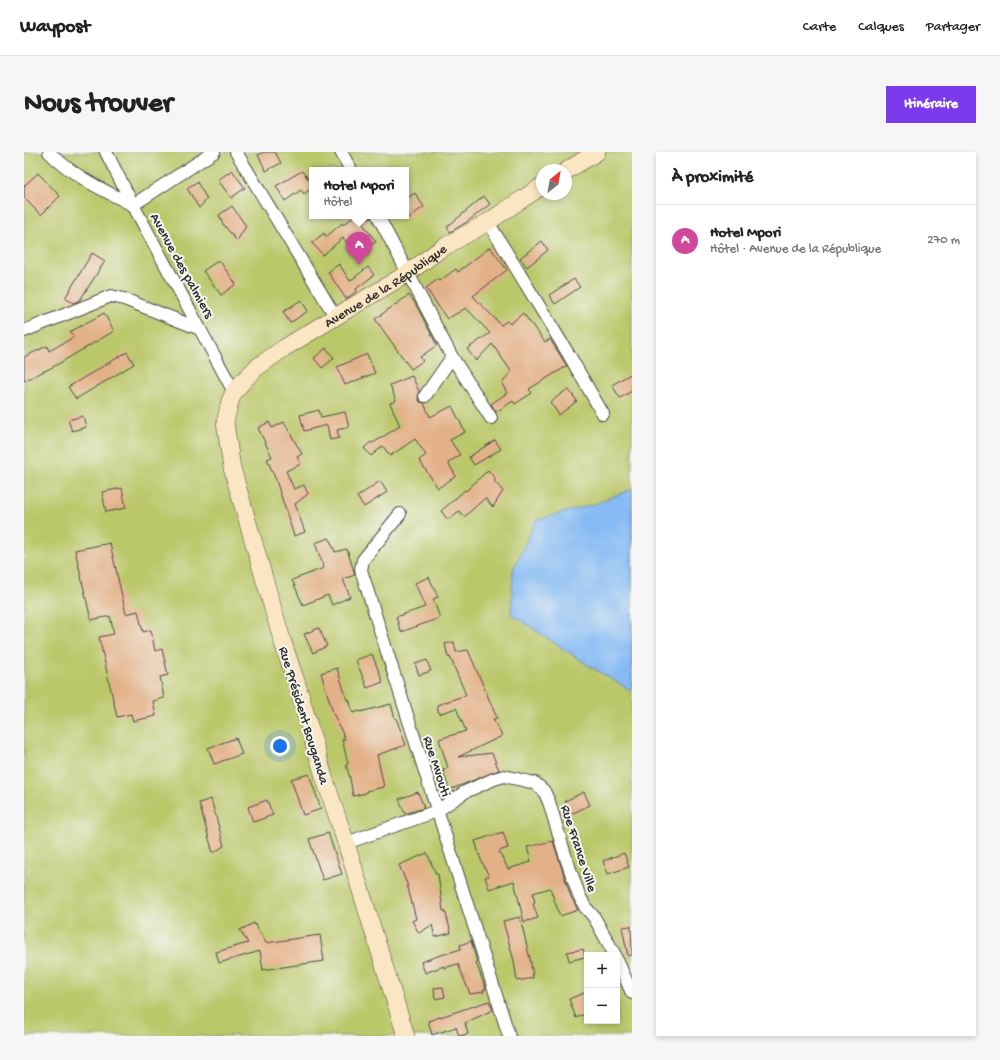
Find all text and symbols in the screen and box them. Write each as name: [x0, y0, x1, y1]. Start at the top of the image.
text: Waypost: [20, 16, 90, 39]
text: Carte: [803, 19, 836, 36]
text: Calques: [858, 19, 904, 36]
text: Partager: [926, 19, 980, 36]
button: Itinéraire: [886, 86, 976, 123]
text: Nous trouver: [24, 88, 173, 121]
north arrow: [536, 164, 572, 200]
popup: [309, 167, 409, 219]
text: À proximité: [672, 168, 753, 188]
text: Hotel Mpori: [323, 177, 395, 195]
text: Hôtel: [323, 195, 352, 210]
street label: Avenue des palmiers: [145, 211, 217, 322]
text: Hotel Mpori: [710, 224, 781, 242]
pin: A: [346, 232, 372, 265]
text: A: [681, 233, 689, 248]
text: 270 m: [927, 233, 960, 248]
street label: Avenue de la République: [320, 240, 450, 330]
text: Hôtel · Avenue de la République: [710, 242, 881, 257]
street label: Rue Président Bouganda: [274, 645, 332, 788]
street label: Rue Mvouti: [418, 734, 453, 799]
your location: [270, 736, 290, 756]
street label: Rue France Ville: [556, 803, 600, 895]
map controls: [584, 952, 620, 1024]
button: +: [584, 952, 620, 988]
button: −: [584, 988, 620, 1024]

